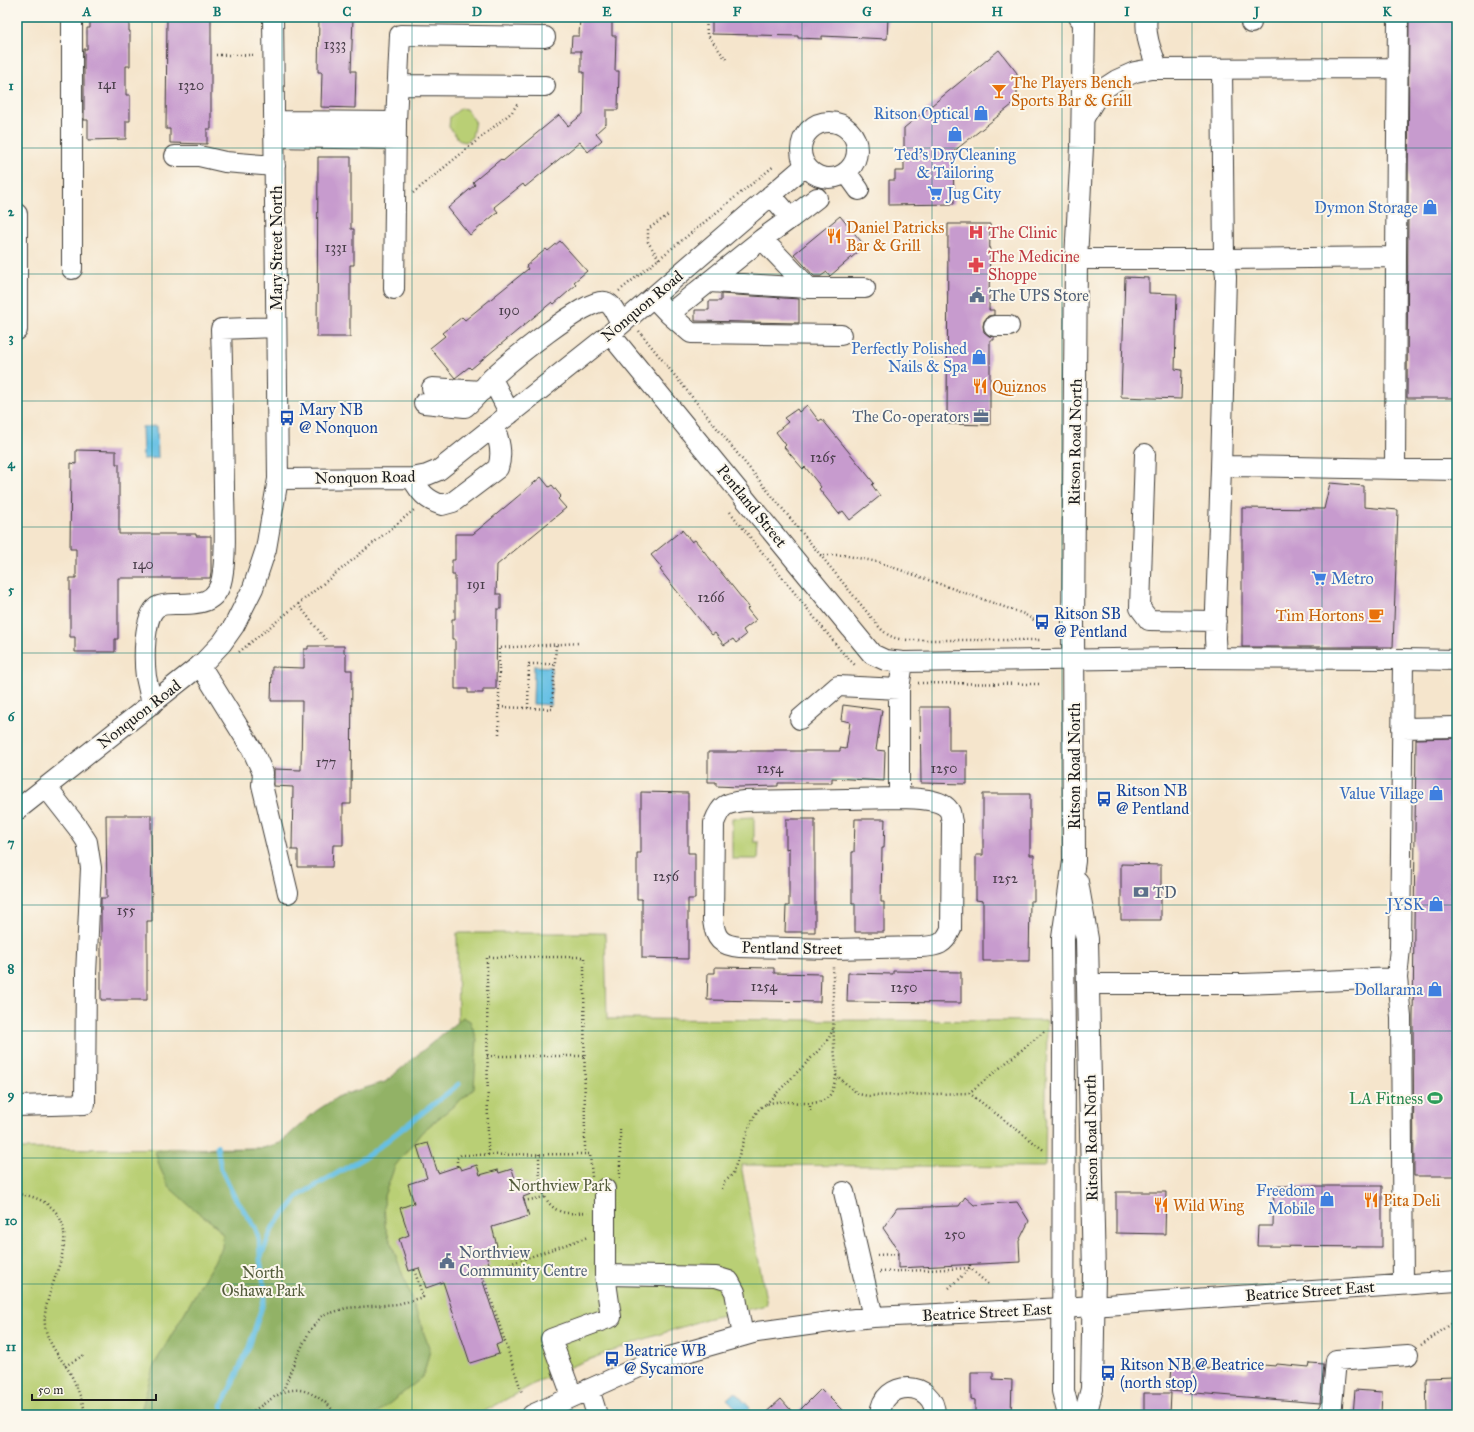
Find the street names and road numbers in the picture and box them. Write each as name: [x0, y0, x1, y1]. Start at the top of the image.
street label: Mary Street North: [267, 185, 286, 311]
street label: Nonquon Road: [597, 266, 687, 346]
street label: Ritson Road North: [1064, 378, 1086, 506]
street label: Pentland Street: [713, 461, 791, 551]
street label: Nonquon Road: [315, 467, 416, 488]
street label: Nonquon Road: [93, 676, 185, 753]
street label: Ritson Road North: [1065, 702, 1084, 829]
street label: Pentland Street: [742, 938, 843, 958]
street label: Ritson Road North: [1080, 1074, 1102, 1202]
street label: Beatrice Street East: [1245, 1277, 1376, 1305]
street label: Beatrice Street East: [922, 1299, 1053, 1325]

